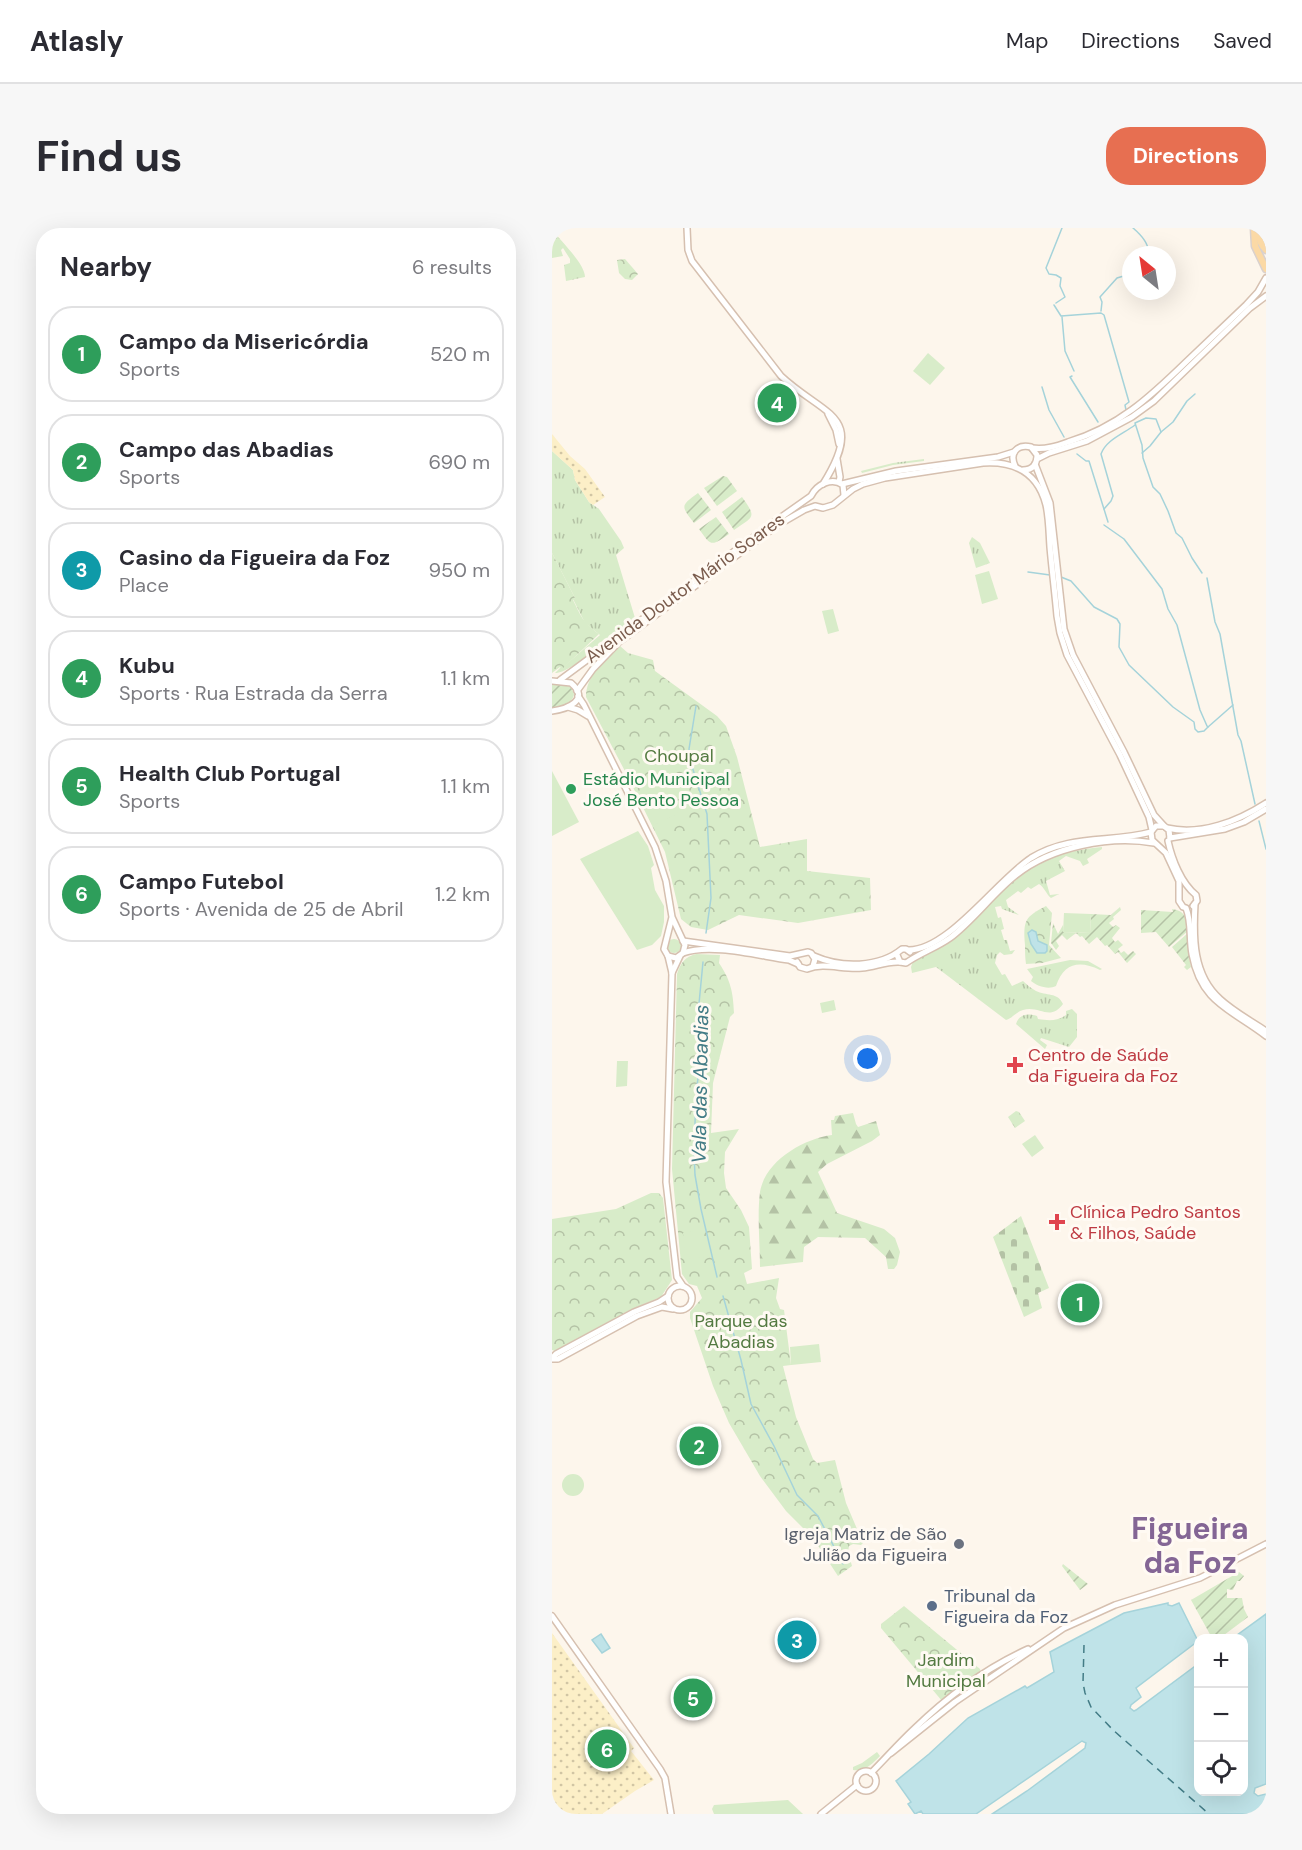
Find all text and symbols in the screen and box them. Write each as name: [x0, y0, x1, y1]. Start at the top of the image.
text: Atlasly: [30, 23, 124, 60]
text: Map: [1006, 27, 1048, 55]
text: Directions: [1081, 27, 1180, 55]
text: Saved: [1213, 27, 1272, 55]
button: Directions: [1106, 127, 1266, 185]
text: Find us: [36, 129, 182, 184]
north arrow: [1122, 246, 1176, 300]
text: Nearby: [60, 250, 152, 284]
text: 6 results: [412, 254, 492, 280]
text: Campo da Misericórdia: [119, 327, 369, 356]
text: 1: [78, 341, 85, 367]
text: 520 m: [430, 341, 490, 367]
text: Sports: [119, 356, 180, 382]
pin: 4: [758, 380, 796, 426]
text: Campo das Abadias: [119, 435, 334, 464]
text: 2: [76, 449, 87, 475]
text: 690 m: [428, 449, 490, 475]
text: Sports: [119, 464, 180, 490]
street label: Avenida Doutor Mário Soares: [580, 507, 790, 669]
text: Casino da Figueira da Foz: [119, 543, 390, 572]
text: 3: [75, 557, 88, 583]
text: 950 m: [428, 557, 490, 583]
text: Place: [119, 572, 169, 598]
text: Kubu: [119, 651, 175, 680]
text: 4: [75, 665, 88, 691]
text: 1.1 km: [441, 665, 490, 691]
text: Sports · Rua Estrada da Serra: [119, 680, 388, 706]
park label: Choupal: [644, 744, 714, 768]
text: Health Club Portugal: [119, 759, 341, 788]
place label: Estádio Municipal José Bento Pessoa: [583, 767, 739, 812]
text: 5: [75, 773, 88, 799]
text: 1.1 km: [441, 773, 490, 799]
marker: Estádio Municipal José Bento Pessoa: [564, 782, 578, 796]
text: Sports: [119, 788, 180, 814]
text: Campo Futebol: [119, 867, 284, 896]
text: 6: [75, 881, 88, 907]
text: 1.2 km: [435, 881, 490, 907]
text: Sports · Avenida de 25 de Abril: [119, 896, 403, 922]
water label: Vala das Abadias: [686, 1004, 714, 1164]
place label: Centro de Saúde da Figueira da Foz: [1028, 1043, 1178, 1088]
your location: [853, 1044, 882, 1073]
marker: Centro de Saúde da Figueira da Foz: [1006, 1056, 1024, 1074]
place label: Clínica Pedro Santos & Filhos, Saúde: [1070, 1200, 1241, 1245]
marker: Clínica Pedro Santos & Filhos, Saúde: [1048, 1213, 1066, 1231]
pin: 1: [1060, 1280, 1100, 1326]
park label: Parque das Abadias: [695, 1309, 787, 1354]
pin: 2: [680, 1424, 718, 1468]
district label: Figueira da Foz: [1131, 1509, 1249, 1582]
place label: Igreja Matriz de São Julião da Figueira: [784, 1522, 947, 1567]
marker: Igreja Matriz de São Julião da Figueira: [952, 1537, 966, 1551]
place label: Tribunal da Figueira da Foz: [944, 1584, 1068, 1629]
marker: Tribunal da Figueira da Foz: [925, 1599, 939, 1613]
pin: 3: [778, 1618, 816, 1662]
map controls: [1194, 1634, 1248, 1796]
button: +: [1194, 1634, 1248, 1688]
park label: Jardim Municipal: [906, 1648, 986, 1693]
pin: 5: [674, 1676, 712, 1720]
button: −: [1194, 1688, 1248, 1742]
pin: 6: [588, 1726, 626, 1772]
button: locate: [1194, 1742, 1248, 1796]

